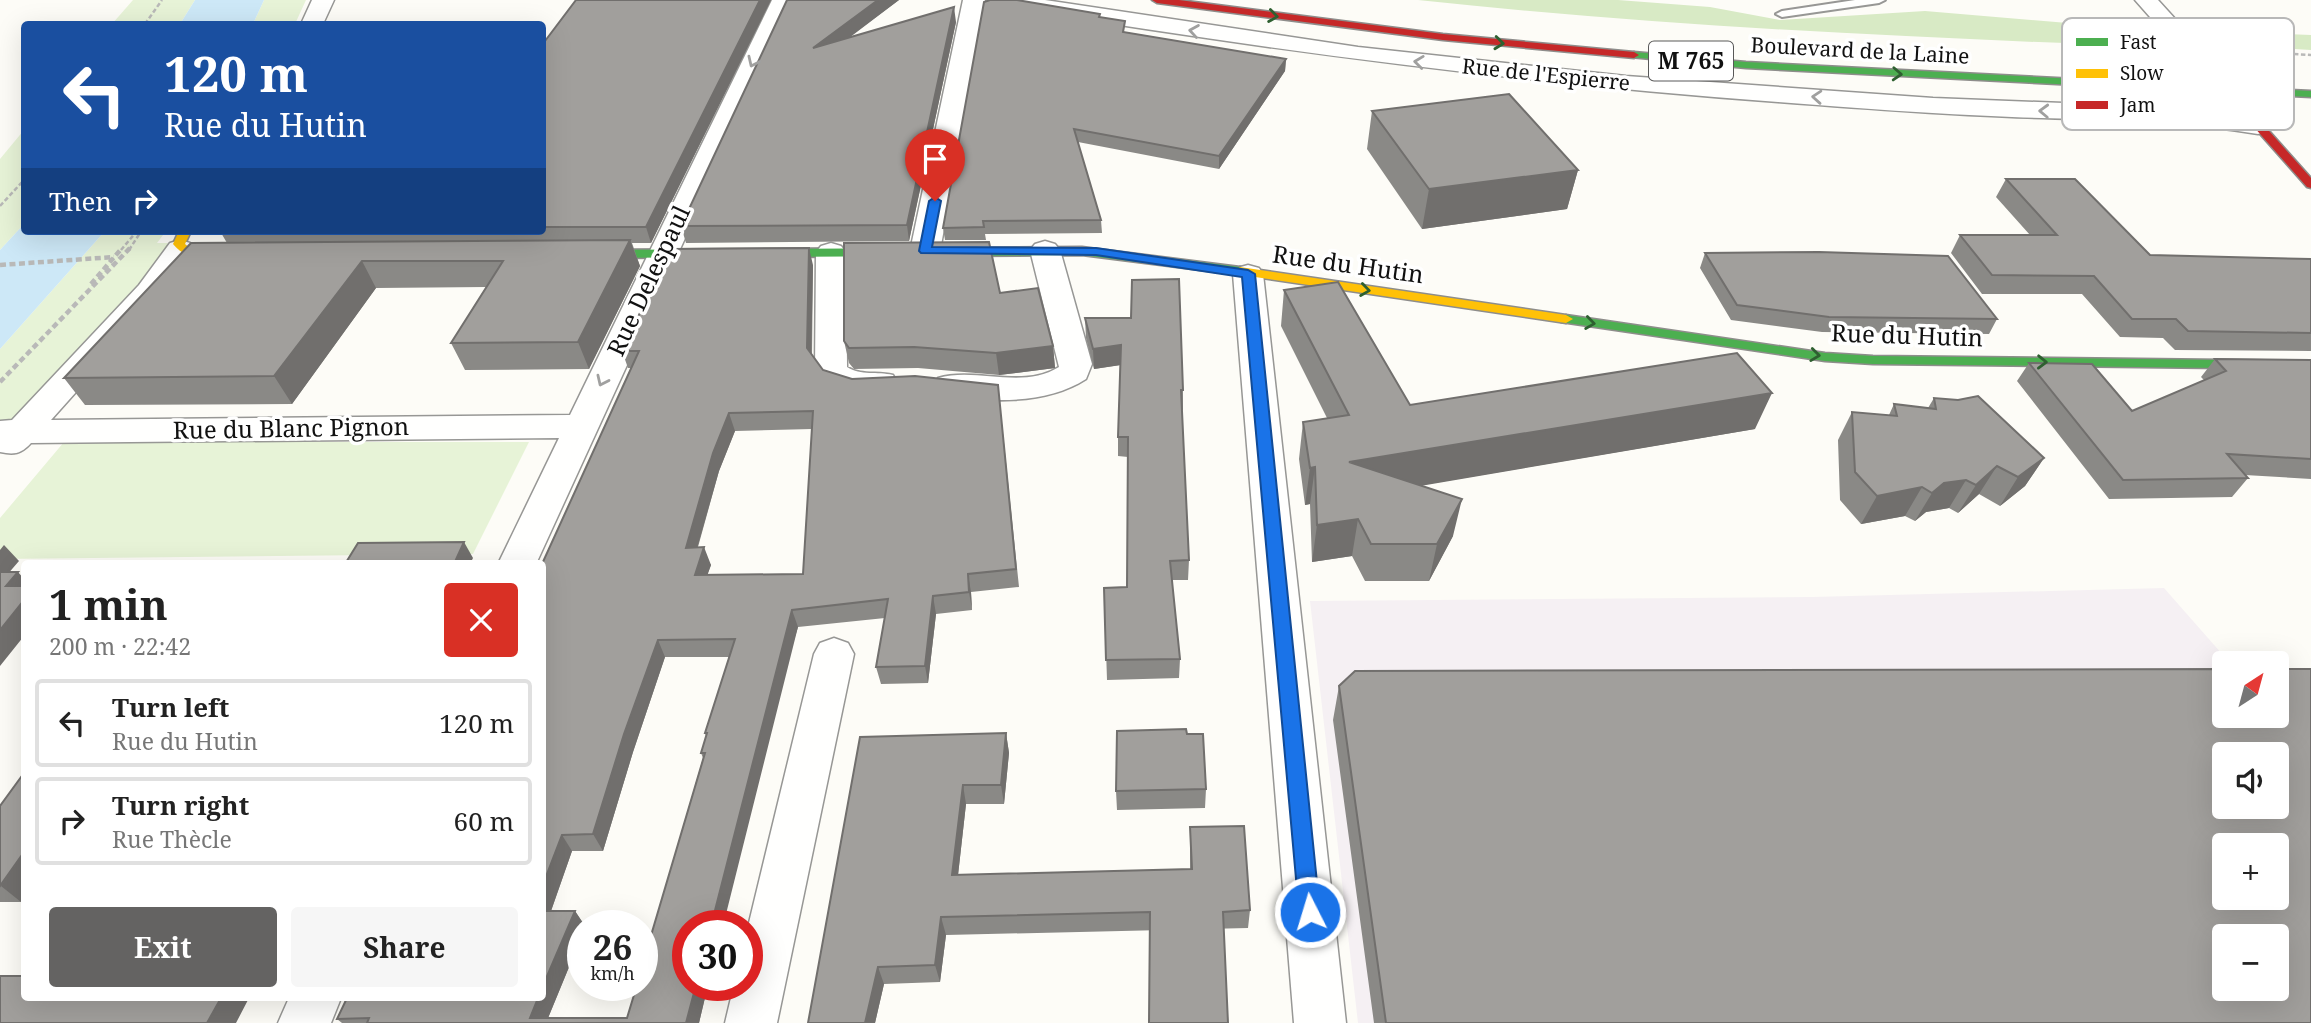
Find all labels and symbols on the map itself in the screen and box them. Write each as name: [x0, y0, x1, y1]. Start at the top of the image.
one-way arrow: [1267, 9, 1279, 24]
legend: [2062, 18, 2294, 130]
one-way arrow: [1188, 24, 1200, 39]
text: Fast: [2120, 29, 2157, 55]
street label: Boulevard de la Laine: [1750, 30, 1970, 70]
one-way arrow: [1494, 35, 1505, 50]
road number: M 765: [1649, 41, 1733, 80]
street label: Rue de l'Espierre: [1461, 51, 1632, 97]
one-way arrow: [1413, 54, 1425, 69]
one-way arrow: [748, 55, 762, 67]
text: Slow: [2120, 60, 2164, 86]
one-way arrow: [1892, 67, 1903, 82]
one-way arrow: [1811, 90, 1822, 105]
text: Jam: [2119, 92, 2155, 118]
one-way arrow: [2038, 103, 2049, 118]
pin: [905, 129, 965, 201]
street label: Rue Delespaul: [598, 199, 697, 361]
street label: Rue du Hutin: [1271, 237, 1426, 290]
one-way arrow: [1359, 283, 1370, 298]
one-way arrow: [1584, 315, 1596, 330]
street label: Rue du Hutin: [1830, 315, 1984, 354]
one-way arrow: [1809, 348, 1821, 363]
one-way arrow: [2037, 354, 2048, 370]
one-way arrow: [597, 374, 611, 386]
street label: Rue du Blanc Pignon: [173, 409, 409, 446]
north arrow: [2212, 651, 2289, 728]
position arrow: [1273, 875, 1347, 949]
speed limit sign: 30: [672, 910, 763, 1001]

